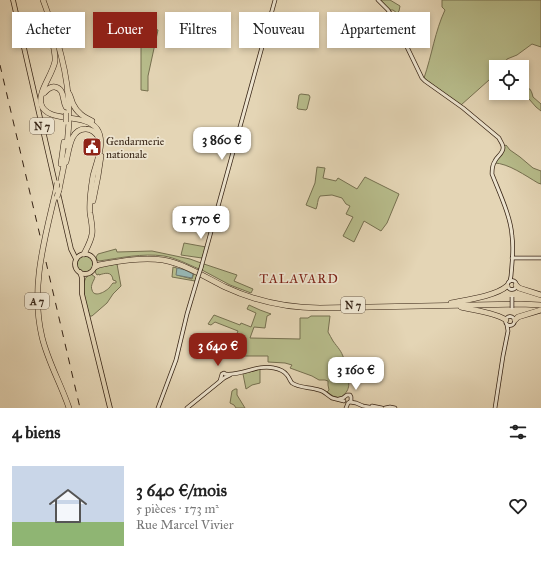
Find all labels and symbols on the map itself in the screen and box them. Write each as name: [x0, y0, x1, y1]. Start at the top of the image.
road number: N 7: [30, 118, 54, 134]
pin: 3 860 €: [185, 127, 259, 161]
place label: Gendarmerie nationale: [106, 135, 165, 161]
public building icon: Gendarmerie nationale: [81, 136, 103, 158]
pin: 1 570 €: [164, 206, 238, 240]
district label: TALAVARD: [259, 271, 339, 287]
road number: A 7: [25, 293, 49, 309]
road number: N 7: [341, 297, 365, 313]
pin: 3 640 €: [181, 333, 255, 367]
pin: 3 160 €: [319, 357, 393, 391]

